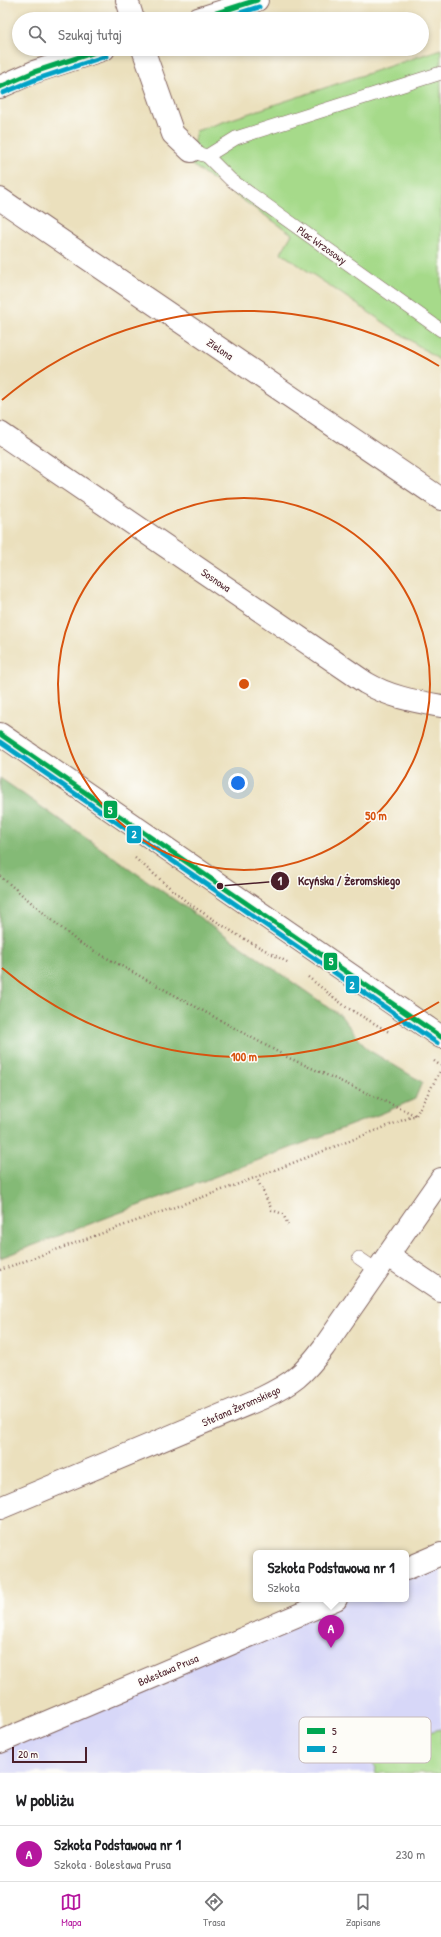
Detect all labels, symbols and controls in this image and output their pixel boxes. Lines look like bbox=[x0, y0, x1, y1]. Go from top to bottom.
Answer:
search box bbox=[12, 12, 429, 56]
icon: search bbox=[26, 23, 48, 45]
text: Szukaj tutaj bbox=[58, 24, 122, 45]
street label: Plac Wrzosowy bbox=[294, 223, 350, 268]
street label: Zielona bbox=[204, 335, 237, 363]
street label: Sosnowa bbox=[199, 565, 234, 595]
centre of rings bbox=[237, 677, 251, 691]
your location bbox=[228, 773, 248, 793]
line badge: 5 bbox=[103, 800, 118, 819]
text: 5 bbox=[108, 803, 113, 817]
text: 50 m bbox=[365, 807, 387, 824]
line badge: 2 bbox=[126, 825, 142, 844]
text: 2 bbox=[131, 827, 137, 841]
callout: Kcyńska / Żeromskiego bbox=[270, 869, 408, 893]
text: 1 bbox=[278, 872, 283, 889]
text: Kcyńska / Żeromskiego bbox=[298, 872, 400, 890]
line badge: 5 bbox=[323, 952, 338, 971]
text: 5 bbox=[329, 954, 334, 968]
line badge: 2 bbox=[345, 975, 360, 994]
text: 2 bbox=[349, 978, 355, 992]
text: 100 m bbox=[231, 1048, 257, 1065]
street label: Stefana Żeromskiego bbox=[200, 1382, 283, 1430]
popup bbox=[253, 1550, 409, 1602]
text: Szkoła Podstawowa nr 1 bbox=[267, 1557, 395, 1578]
text: Szkoła bbox=[267, 1578, 300, 1596]
pin: A bbox=[318, 1615, 344, 1648]
street label: Bolesława Prusa bbox=[136, 1651, 201, 1689]
legend bbox=[299, 1717, 431, 1763]
text: 5 bbox=[332, 1724, 337, 1738]
text: 2 bbox=[332, 1742, 337, 1756]
scale bar bbox=[12, 1745, 87, 1764]
text: 20 m bbox=[18, 1747, 38, 1761]
text: W pobliżu bbox=[16, 1788, 74, 1811]
text: Szkoła Podstawowa nr 1 bbox=[54, 1834, 181, 1855]
text: A bbox=[26, 1845, 32, 1863]
text: 230 m bbox=[395, 1845, 425, 1863]
text: Szkoła · Bolesława Prusa bbox=[54, 1855, 171, 1873]
tab: Mapa bbox=[60, 1891, 82, 1929]
tab: Trasa bbox=[203, 1891, 225, 1929]
tab: Zapisane bbox=[346, 1891, 381, 1929]

